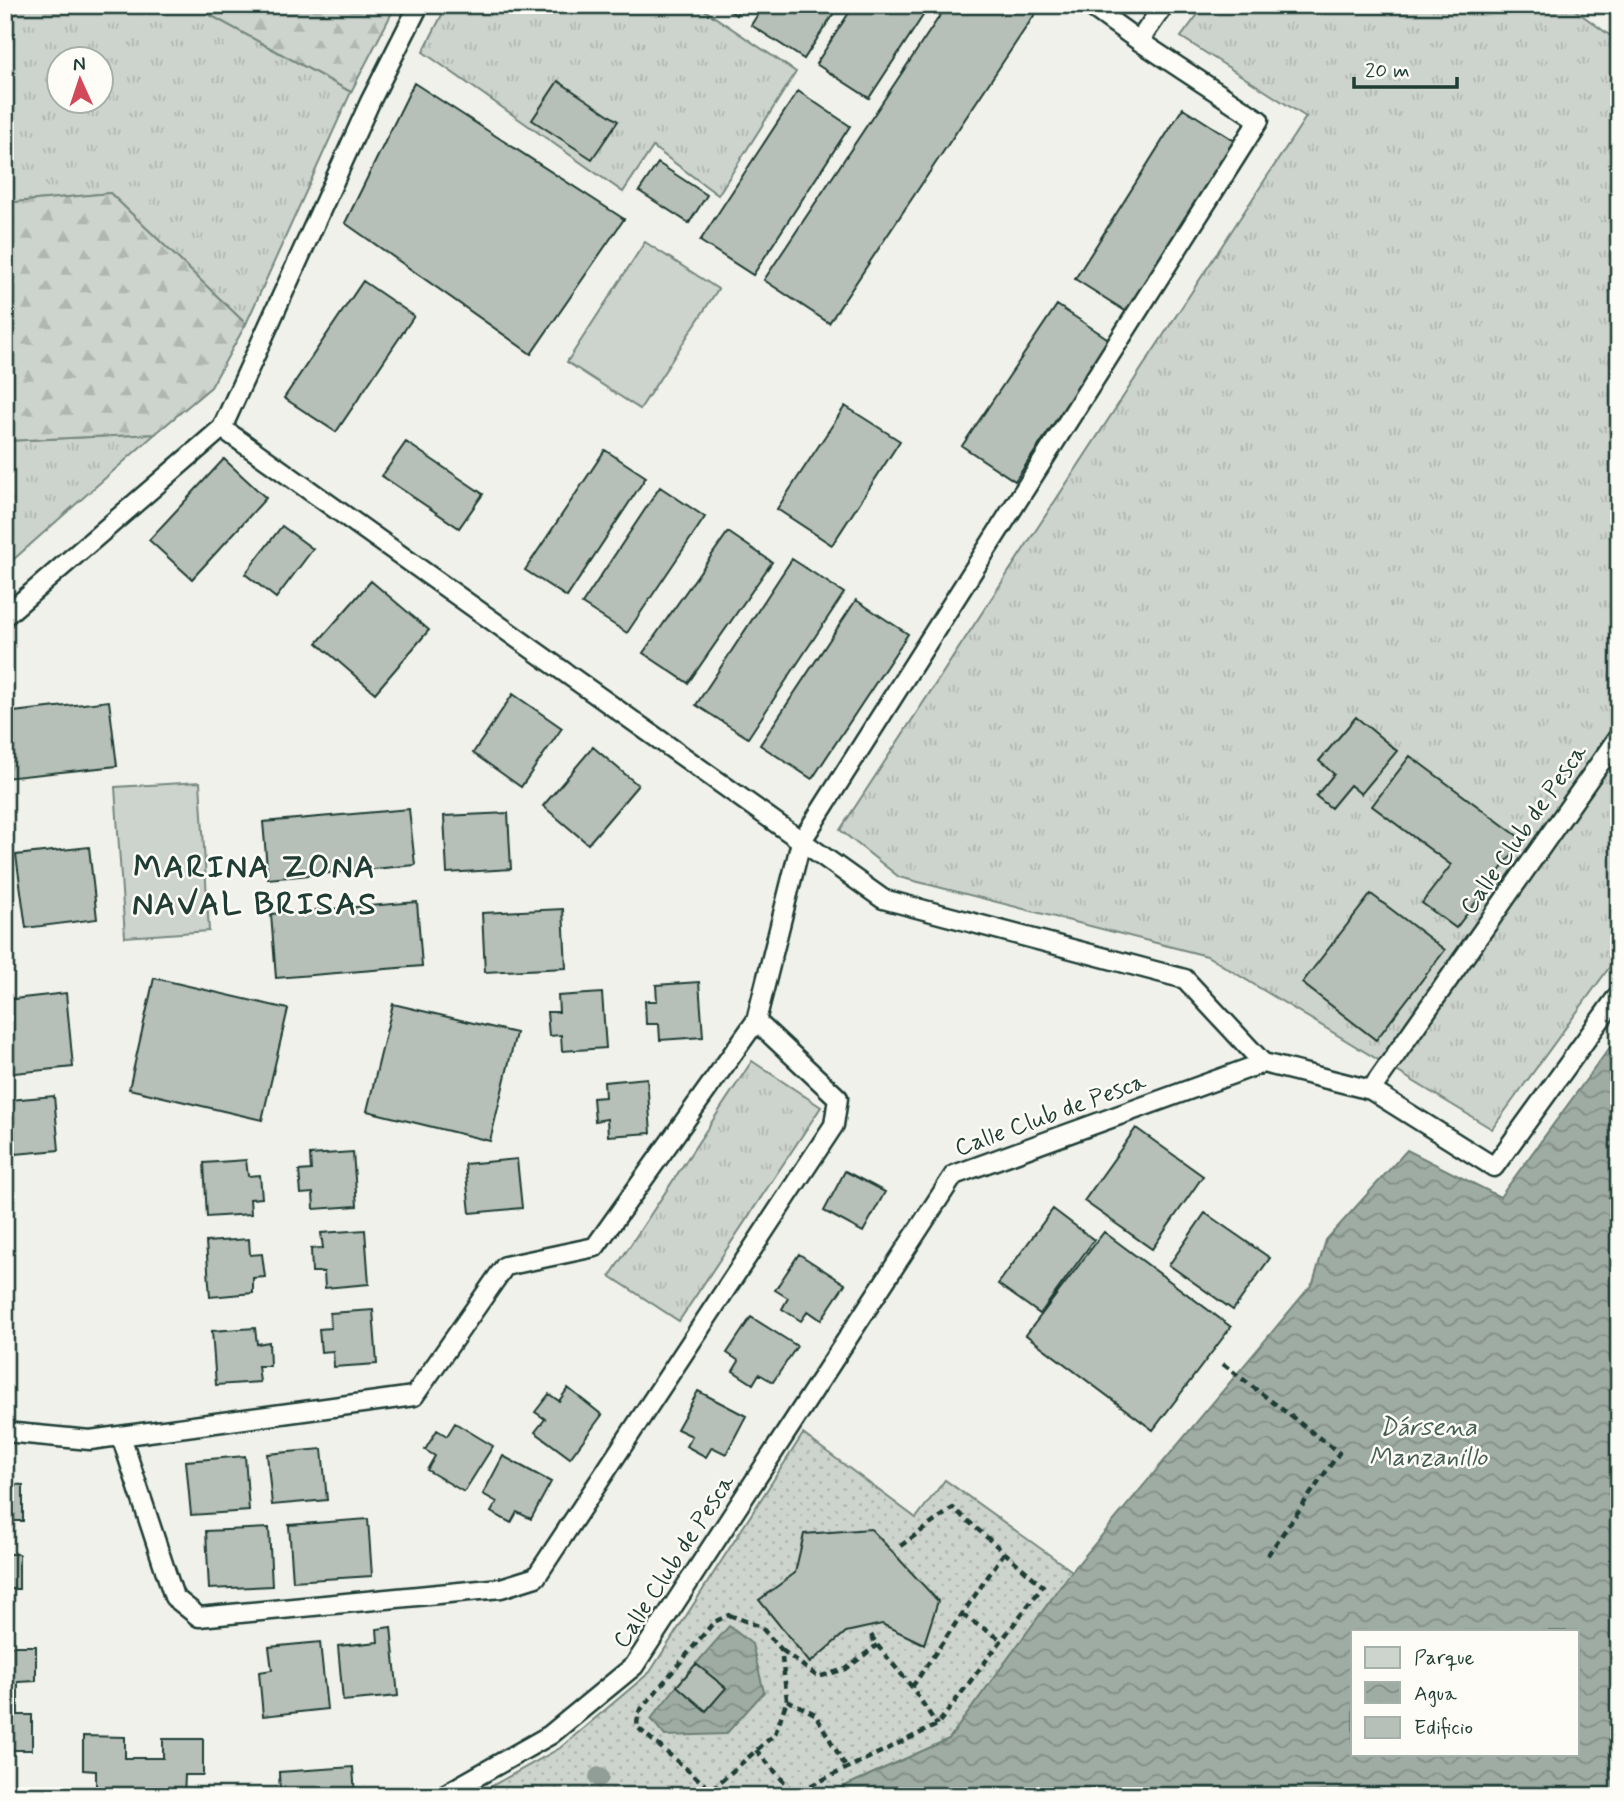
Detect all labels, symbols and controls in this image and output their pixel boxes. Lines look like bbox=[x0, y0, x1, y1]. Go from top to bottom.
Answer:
north arrow bbox=[46, 46, 116, 116]
scale bar bbox=[1354, 46, 1458, 90]
text: N bbox=[72, 52, 86, 77]
text: 20 m bbox=[1365, 57, 1410, 85]
street label: Calle Club de Pesca bbox=[1454, 738, 1595, 921]
district label: MARINA ZONA NAVAL BRISAS bbox=[132, 847, 378, 926]
street label: Calle Club de Pesca bbox=[951, 1066, 1151, 1164]
water label: Dársena Manzanillo bbox=[1369, 1411, 1488, 1475]
street label: Calle Club de Pesca bbox=[606, 1468, 742, 1655]
legend bbox=[1351, 1630, 1578, 1756]
text: Parque bbox=[1414, 1644, 1475, 1672]
text: Agua bbox=[1414, 1680, 1457, 1708]
text: Edificio bbox=[1414, 1714, 1473, 1742]

